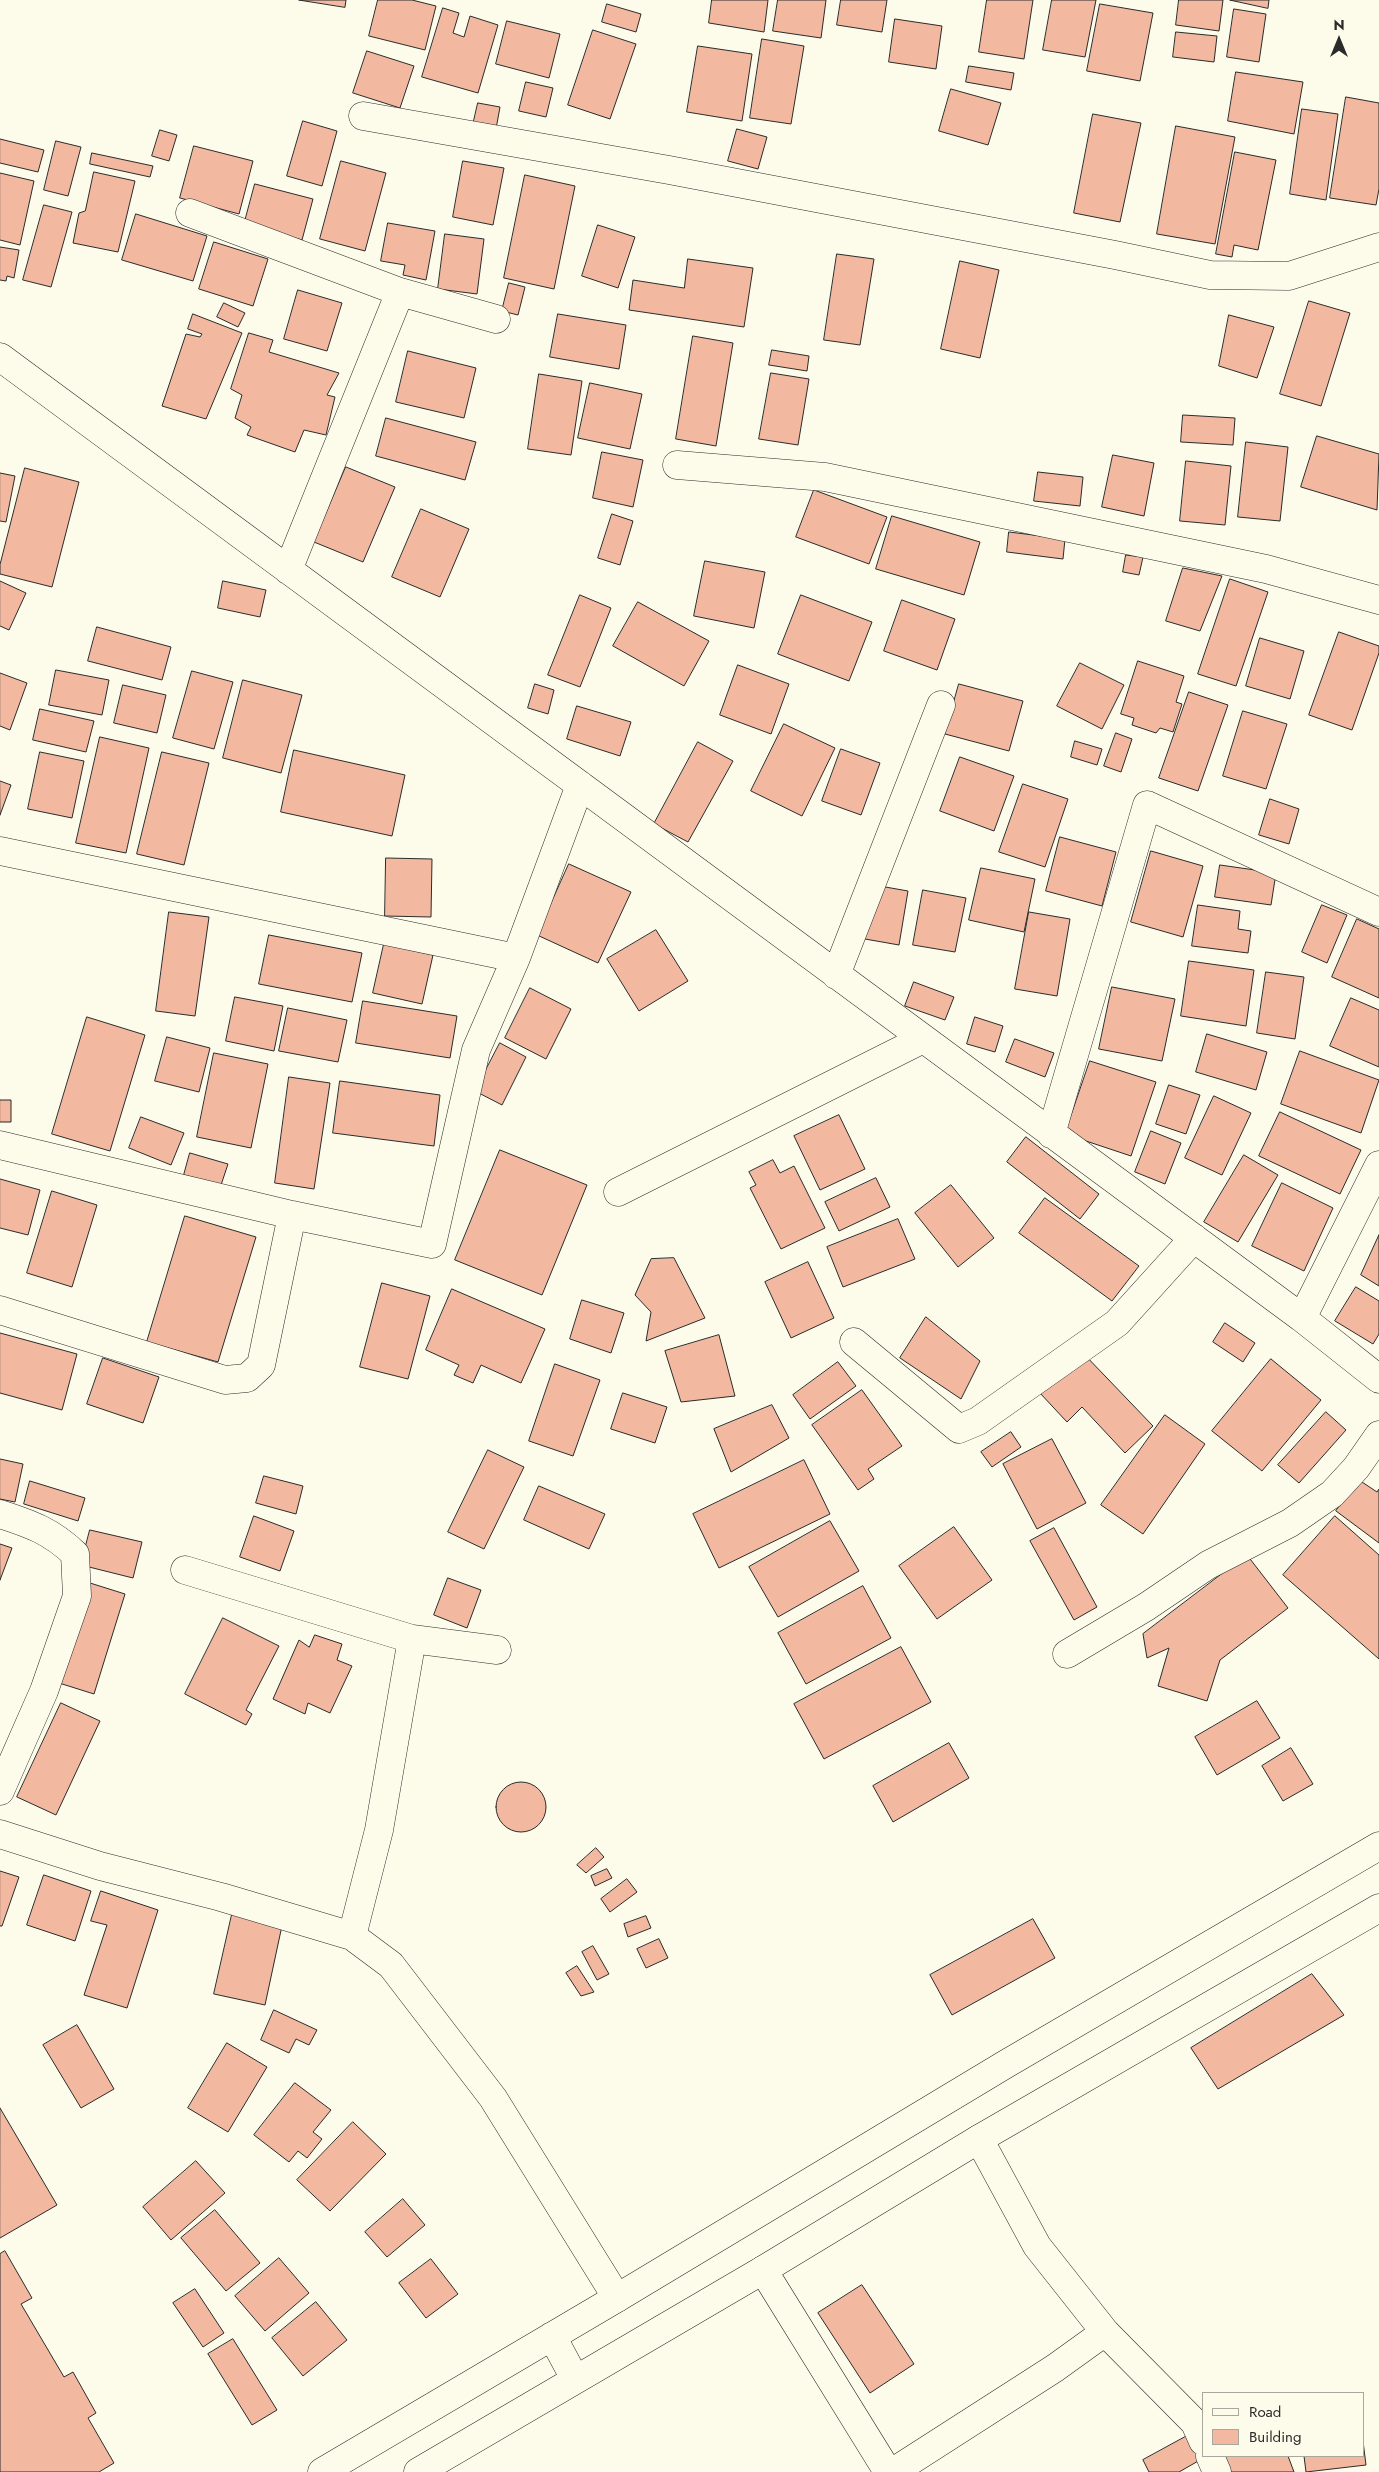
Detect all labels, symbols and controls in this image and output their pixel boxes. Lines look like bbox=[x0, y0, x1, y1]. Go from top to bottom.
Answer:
north arrow bbox=[1314, 15, 1364, 65]
text: N bbox=[1333, 15, 1345, 35]
legend bbox=[1202, 2392, 1364, 2457]
text: Road bbox=[1249, 2401, 1281, 2423]
text: Building bbox=[1249, 2426, 1301, 2448]

